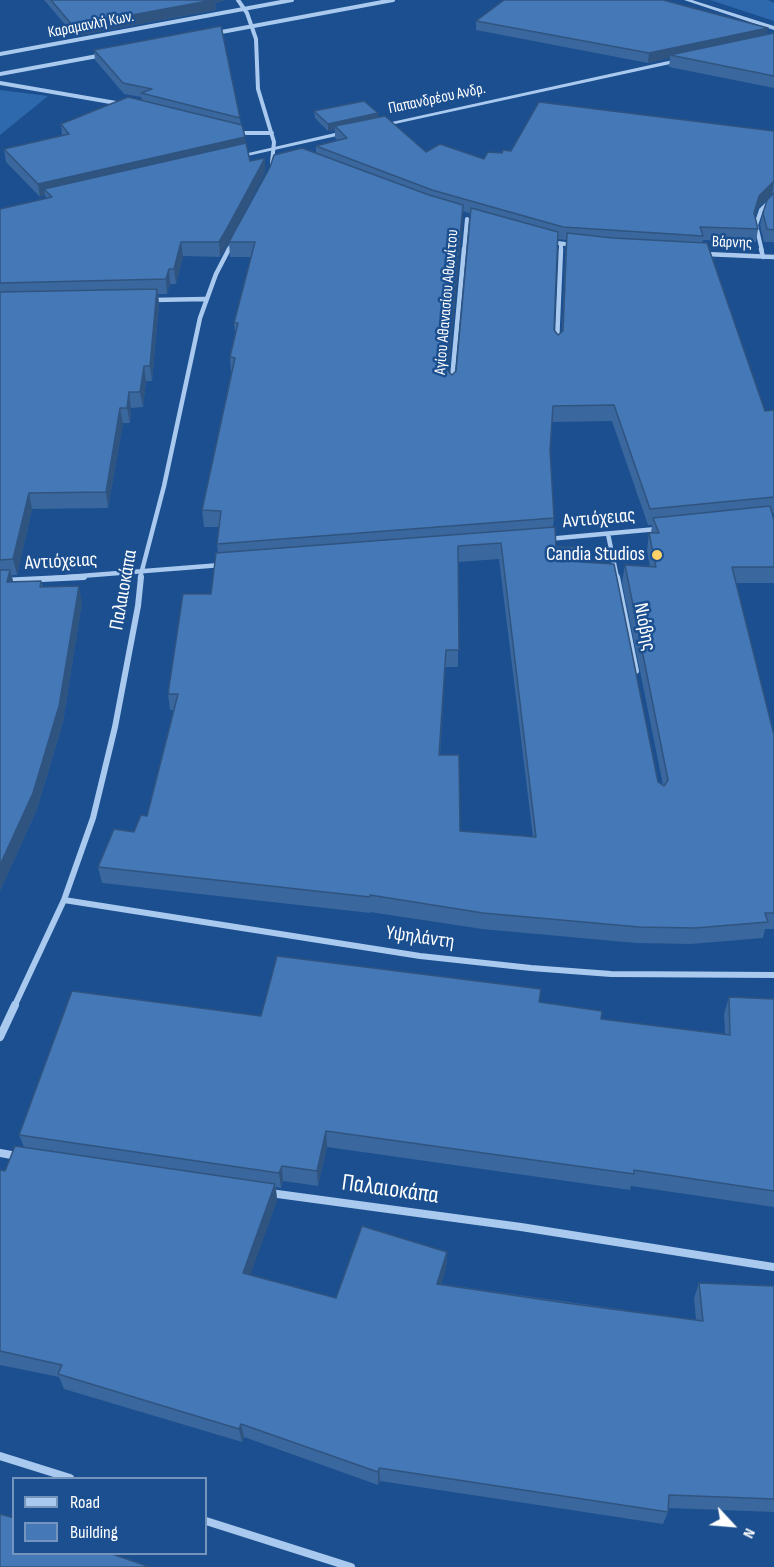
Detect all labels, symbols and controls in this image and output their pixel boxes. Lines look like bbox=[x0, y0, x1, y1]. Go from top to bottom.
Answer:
street label: Καραμανλή Κων. bbox=[46, 7, 136, 43]
street label: Παπανδρέου Ανδρ. bbox=[387, 79, 487, 119]
street label: Αγίου Αθανασίου Αθωνίτου bbox=[431, 229, 463, 375]
street label: Βάρνης bbox=[712, 233, 752, 253]
street label: Αντιόχειας bbox=[562, 504, 636, 534]
place label: Candia Studios bbox=[546, 543, 645, 567]
street label: Αντιόχειας bbox=[24, 548, 98, 576]
street label: Παλαιοκάπα bbox=[105, 548, 143, 632]
marker: Candia Studios bbox=[650, 548, 664, 562]
street label: Νιόβης bbox=[628, 601, 660, 653]
street label: Υψηλάντη bbox=[384, 921, 456, 955]
street label: Παλαιοκάπα bbox=[340, 1169, 440, 1211]
legend bbox=[12, 1477, 207, 1555]
text: Road bbox=[70, 1492, 100, 1513]
north arrow bbox=[702, 1495, 762, 1555]
text: Building bbox=[70, 1522, 118, 1543]
text: N bbox=[738, 1525, 759, 1541]

